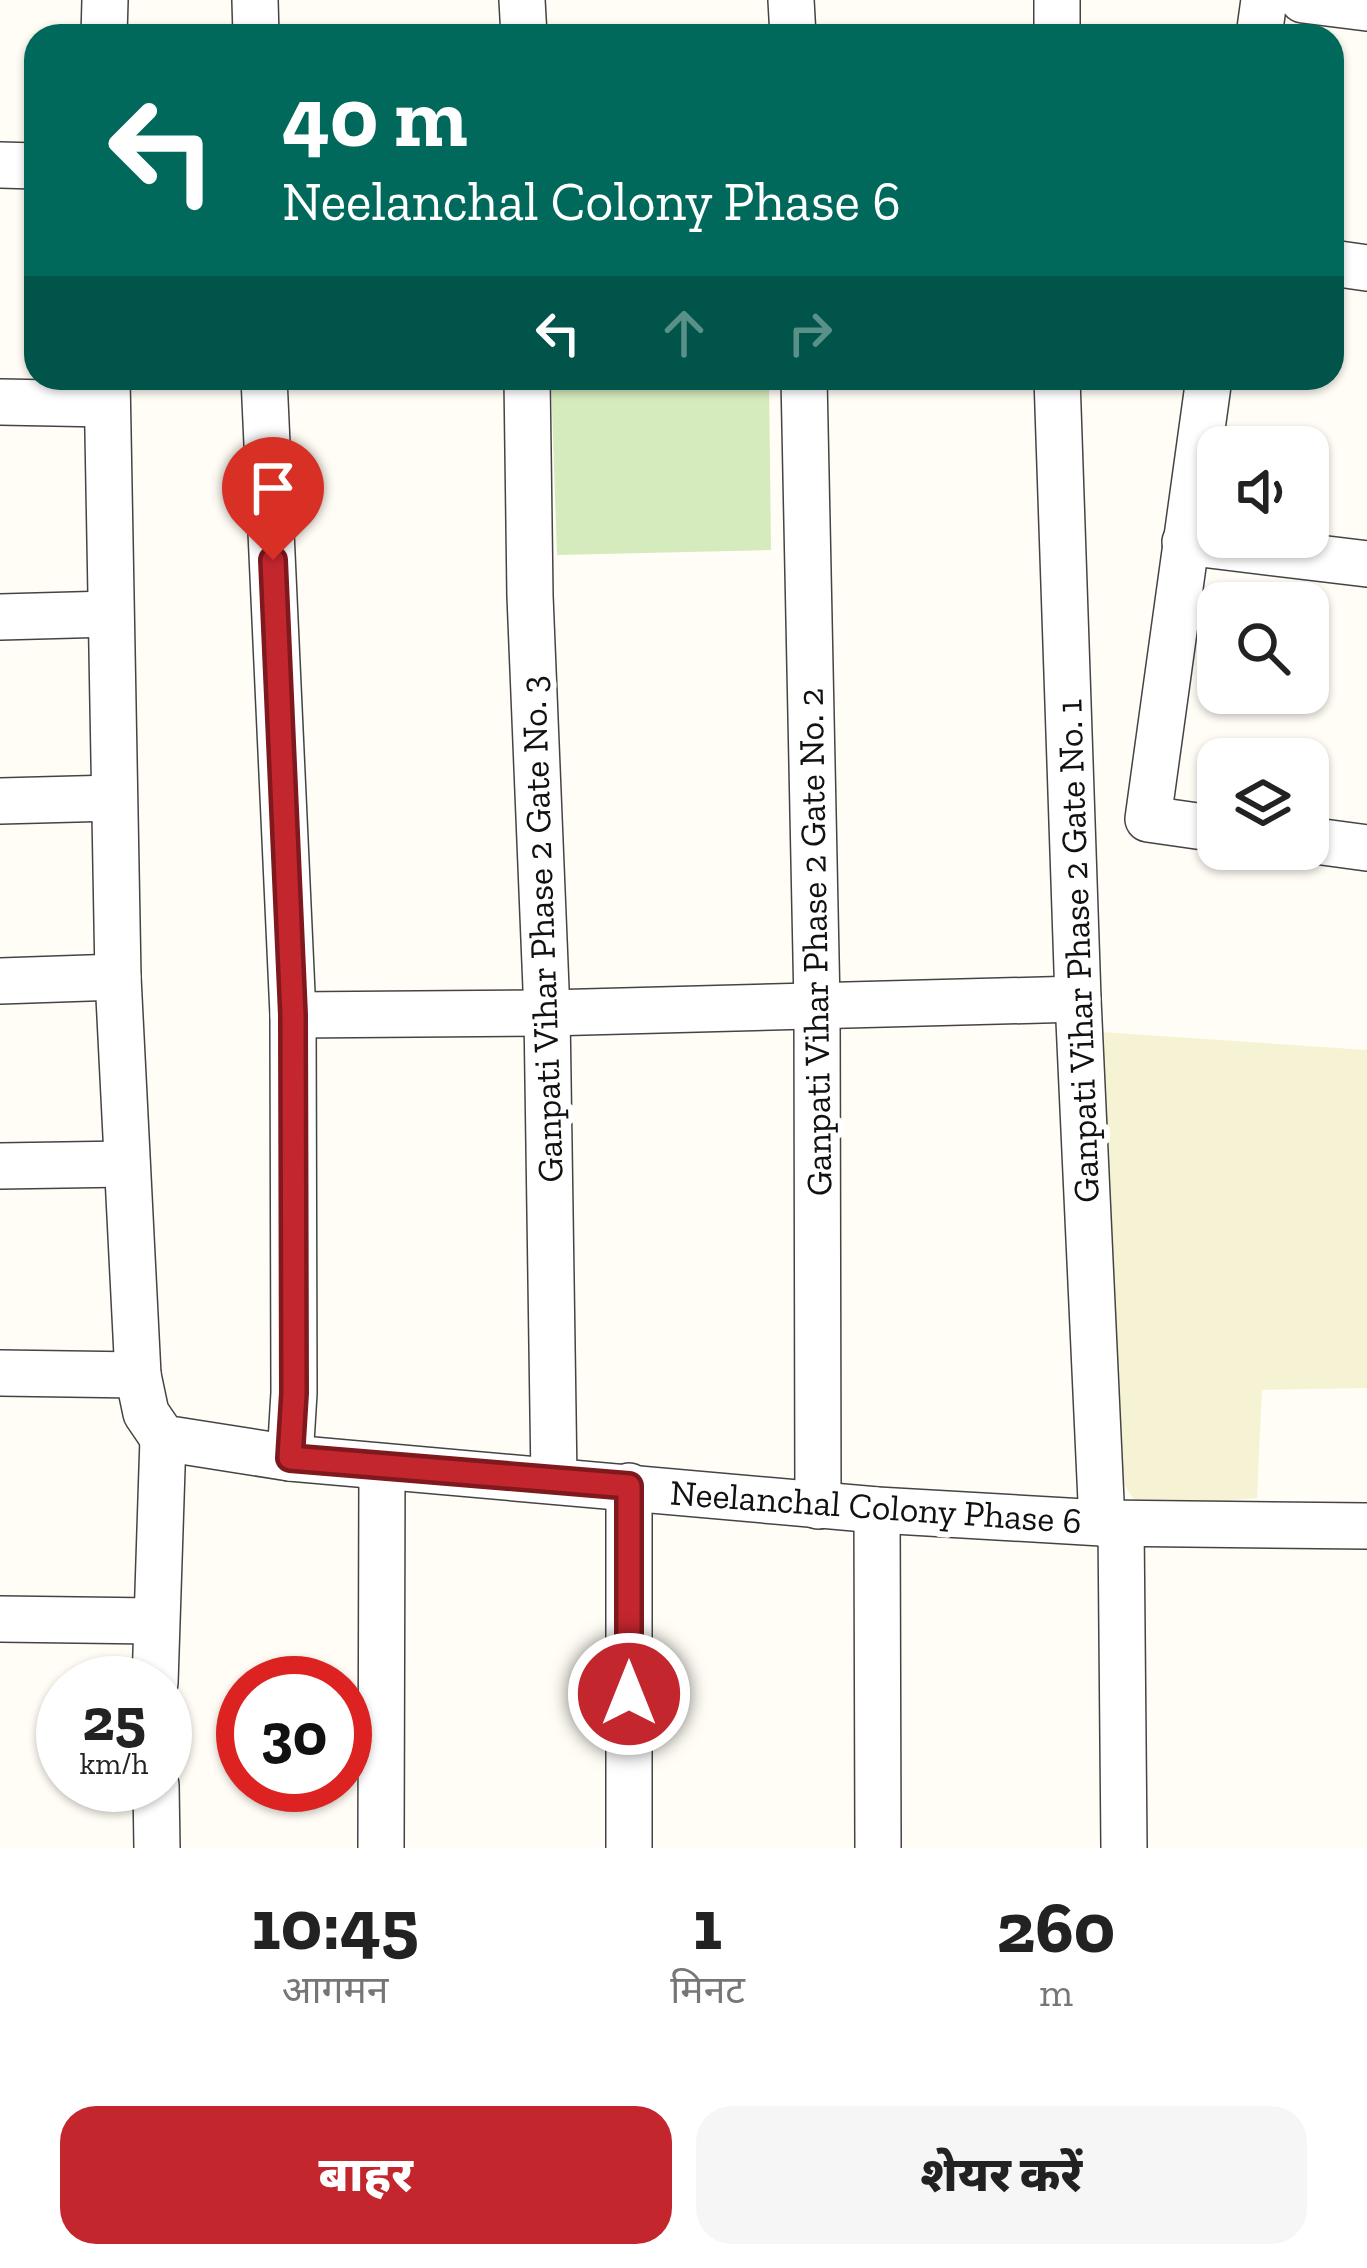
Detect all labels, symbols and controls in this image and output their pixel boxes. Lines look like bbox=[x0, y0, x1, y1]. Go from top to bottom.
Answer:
text: 40 m bbox=[282, 67, 468, 168]
icon: left bbox=[84, 72, 240, 228]
text: Neelanchal Colony Phase 6 bbox=[282, 169, 901, 234]
icon: left bbox=[525, 300, 591, 366]
icon: ahead bbox=[651, 300, 717, 366]
icon: right bbox=[777, 300, 843, 366]
map controls bbox=[1197, 426, 1329, 870]
button: sound bbox=[1197, 426, 1329, 558]
pin bbox=[222, 437, 324, 560]
icon: arrive bbox=[240, 455, 306, 521]
button: search bbox=[1197, 582, 1329, 714]
street label: Ganpati Vihar Phase 2 Gate No. 3 bbox=[511, 675, 572, 1183]
street label: Ganpati Vihar Phase 2 Gate No. 2 bbox=[789, 688, 840, 1196]
street label: Ganpati Vihar Phase 2 Gate No. 1 bbox=[1047, 699, 1108, 1203]
button: layers bbox=[1197, 738, 1329, 870]
street label: Neelanchal Colony Phase 6 bbox=[669, 1471, 1083, 1542]
position arrow bbox=[566, 1631, 692, 1757]
speed limit sign: 30 bbox=[216, 1656, 372, 1812]
text: 25 bbox=[82, 1683, 146, 1755]
text: km/h bbox=[80, 1746, 148, 1782]
text: 10:45 bbox=[252, 1881, 419, 1967]
text: 1 bbox=[693, 1881, 722, 1967]
text: 260 bbox=[997, 1884, 1115, 1970]
text: आगमन bbox=[282, 1966, 389, 2013]
text: मिनट bbox=[670, 1966, 745, 2013]
text: m bbox=[1039, 1969, 1073, 2016]
button: बाहर bbox=[60, 2106, 672, 2244]
button: शेयर करें bbox=[696, 2106, 1307, 2244]

